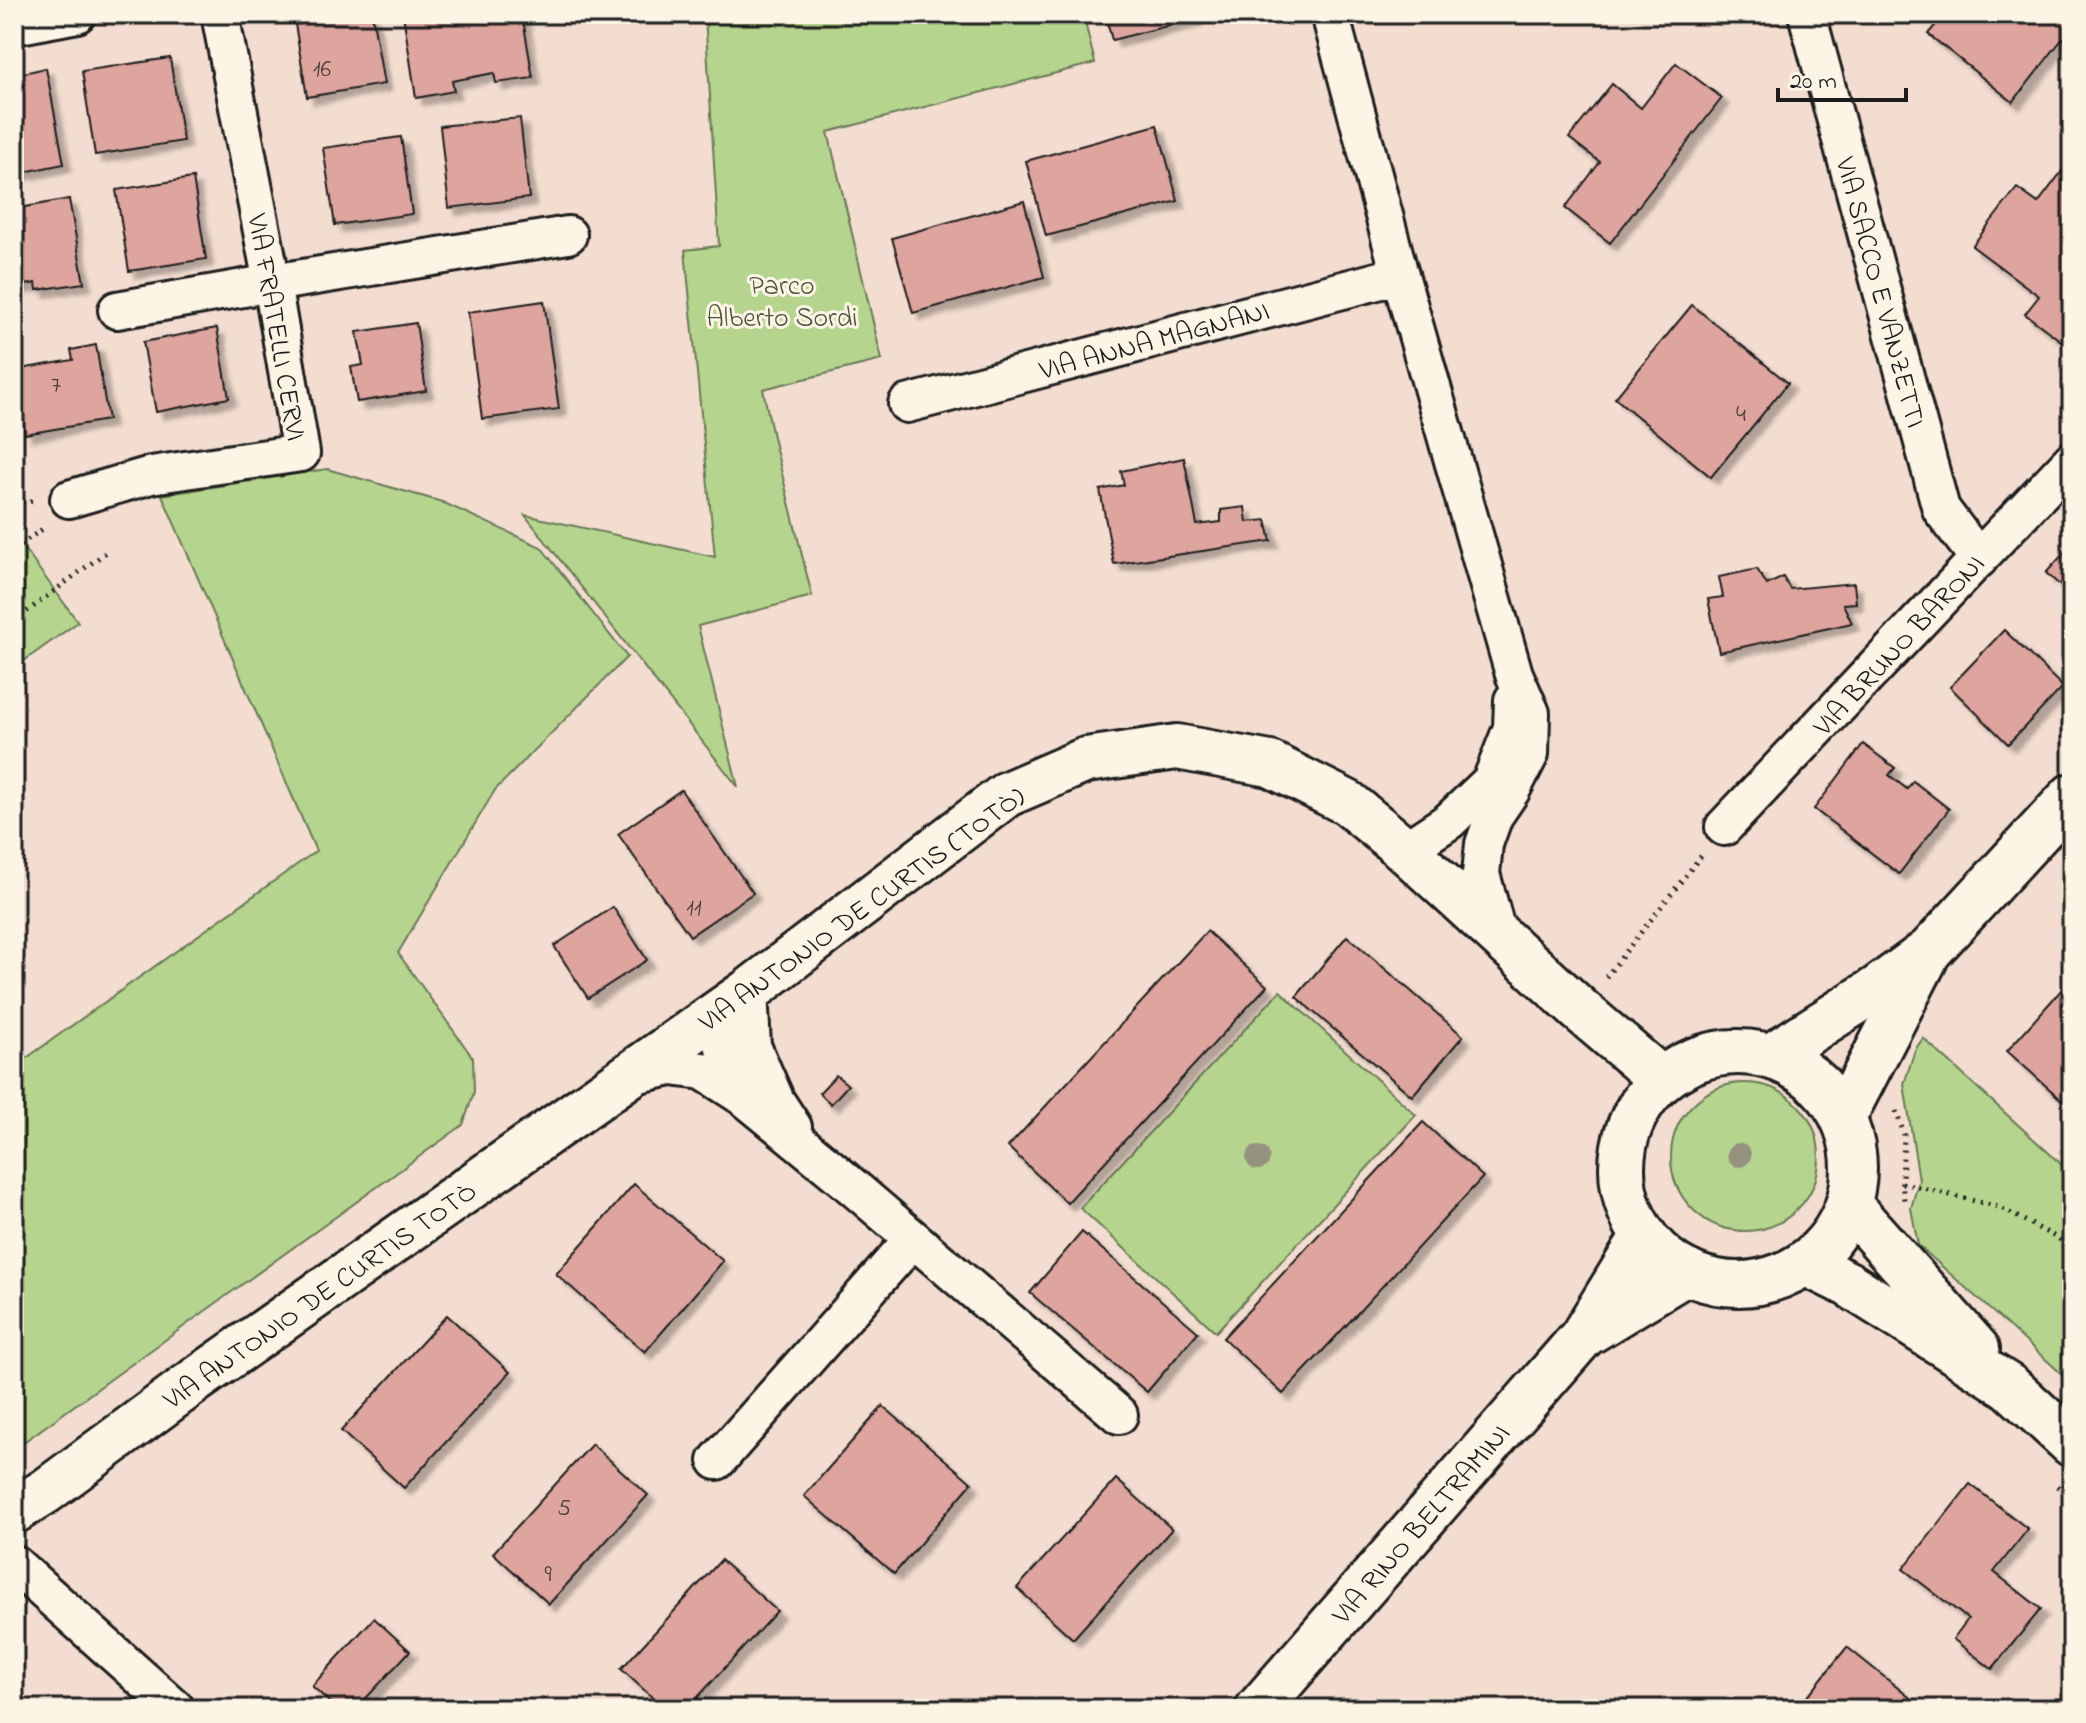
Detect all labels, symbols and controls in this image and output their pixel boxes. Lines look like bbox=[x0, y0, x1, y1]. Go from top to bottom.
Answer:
scale bar bbox=[1778, 52, 1906, 102]
house number: 16 bbox=[313, 53, 332, 88]
text: 20 m bbox=[1790, 65, 1837, 100]
street label: VIA SACCO E VANZETTI bbox=[1823, 152, 1934, 433]
street label: VIA FRATELLI CERVI bbox=[234, 210, 315, 444]
park label: Parco Alberto Sordi bbox=[707, 267, 857, 340]
street label: VIA ANNA MAGNANI bbox=[1034, 292, 1275, 393]
house number: 7 bbox=[51, 369, 61, 404]
house number: 4 bbox=[1736, 398, 1746, 433]
street label: VIA BRUNO BARONI bbox=[1804, 546, 1996, 747]
street label: VIA ANTONIO DE CURTIS (TOTÒ) bbox=[690, 778, 1035, 1044]
house number: 11 bbox=[686, 892, 702, 927]
street label: VIA ANTONIO DE CURTIS TOTÒ bbox=[155, 1173, 486, 1422]
street label: VIA RINO BELTRAMINI bbox=[1323, 1416, 1522, 1635]
house number: 5 bbox=[557, 1492, 571, 1527]
house number: 9 bbox=[544, 1558, 552, 1593]

